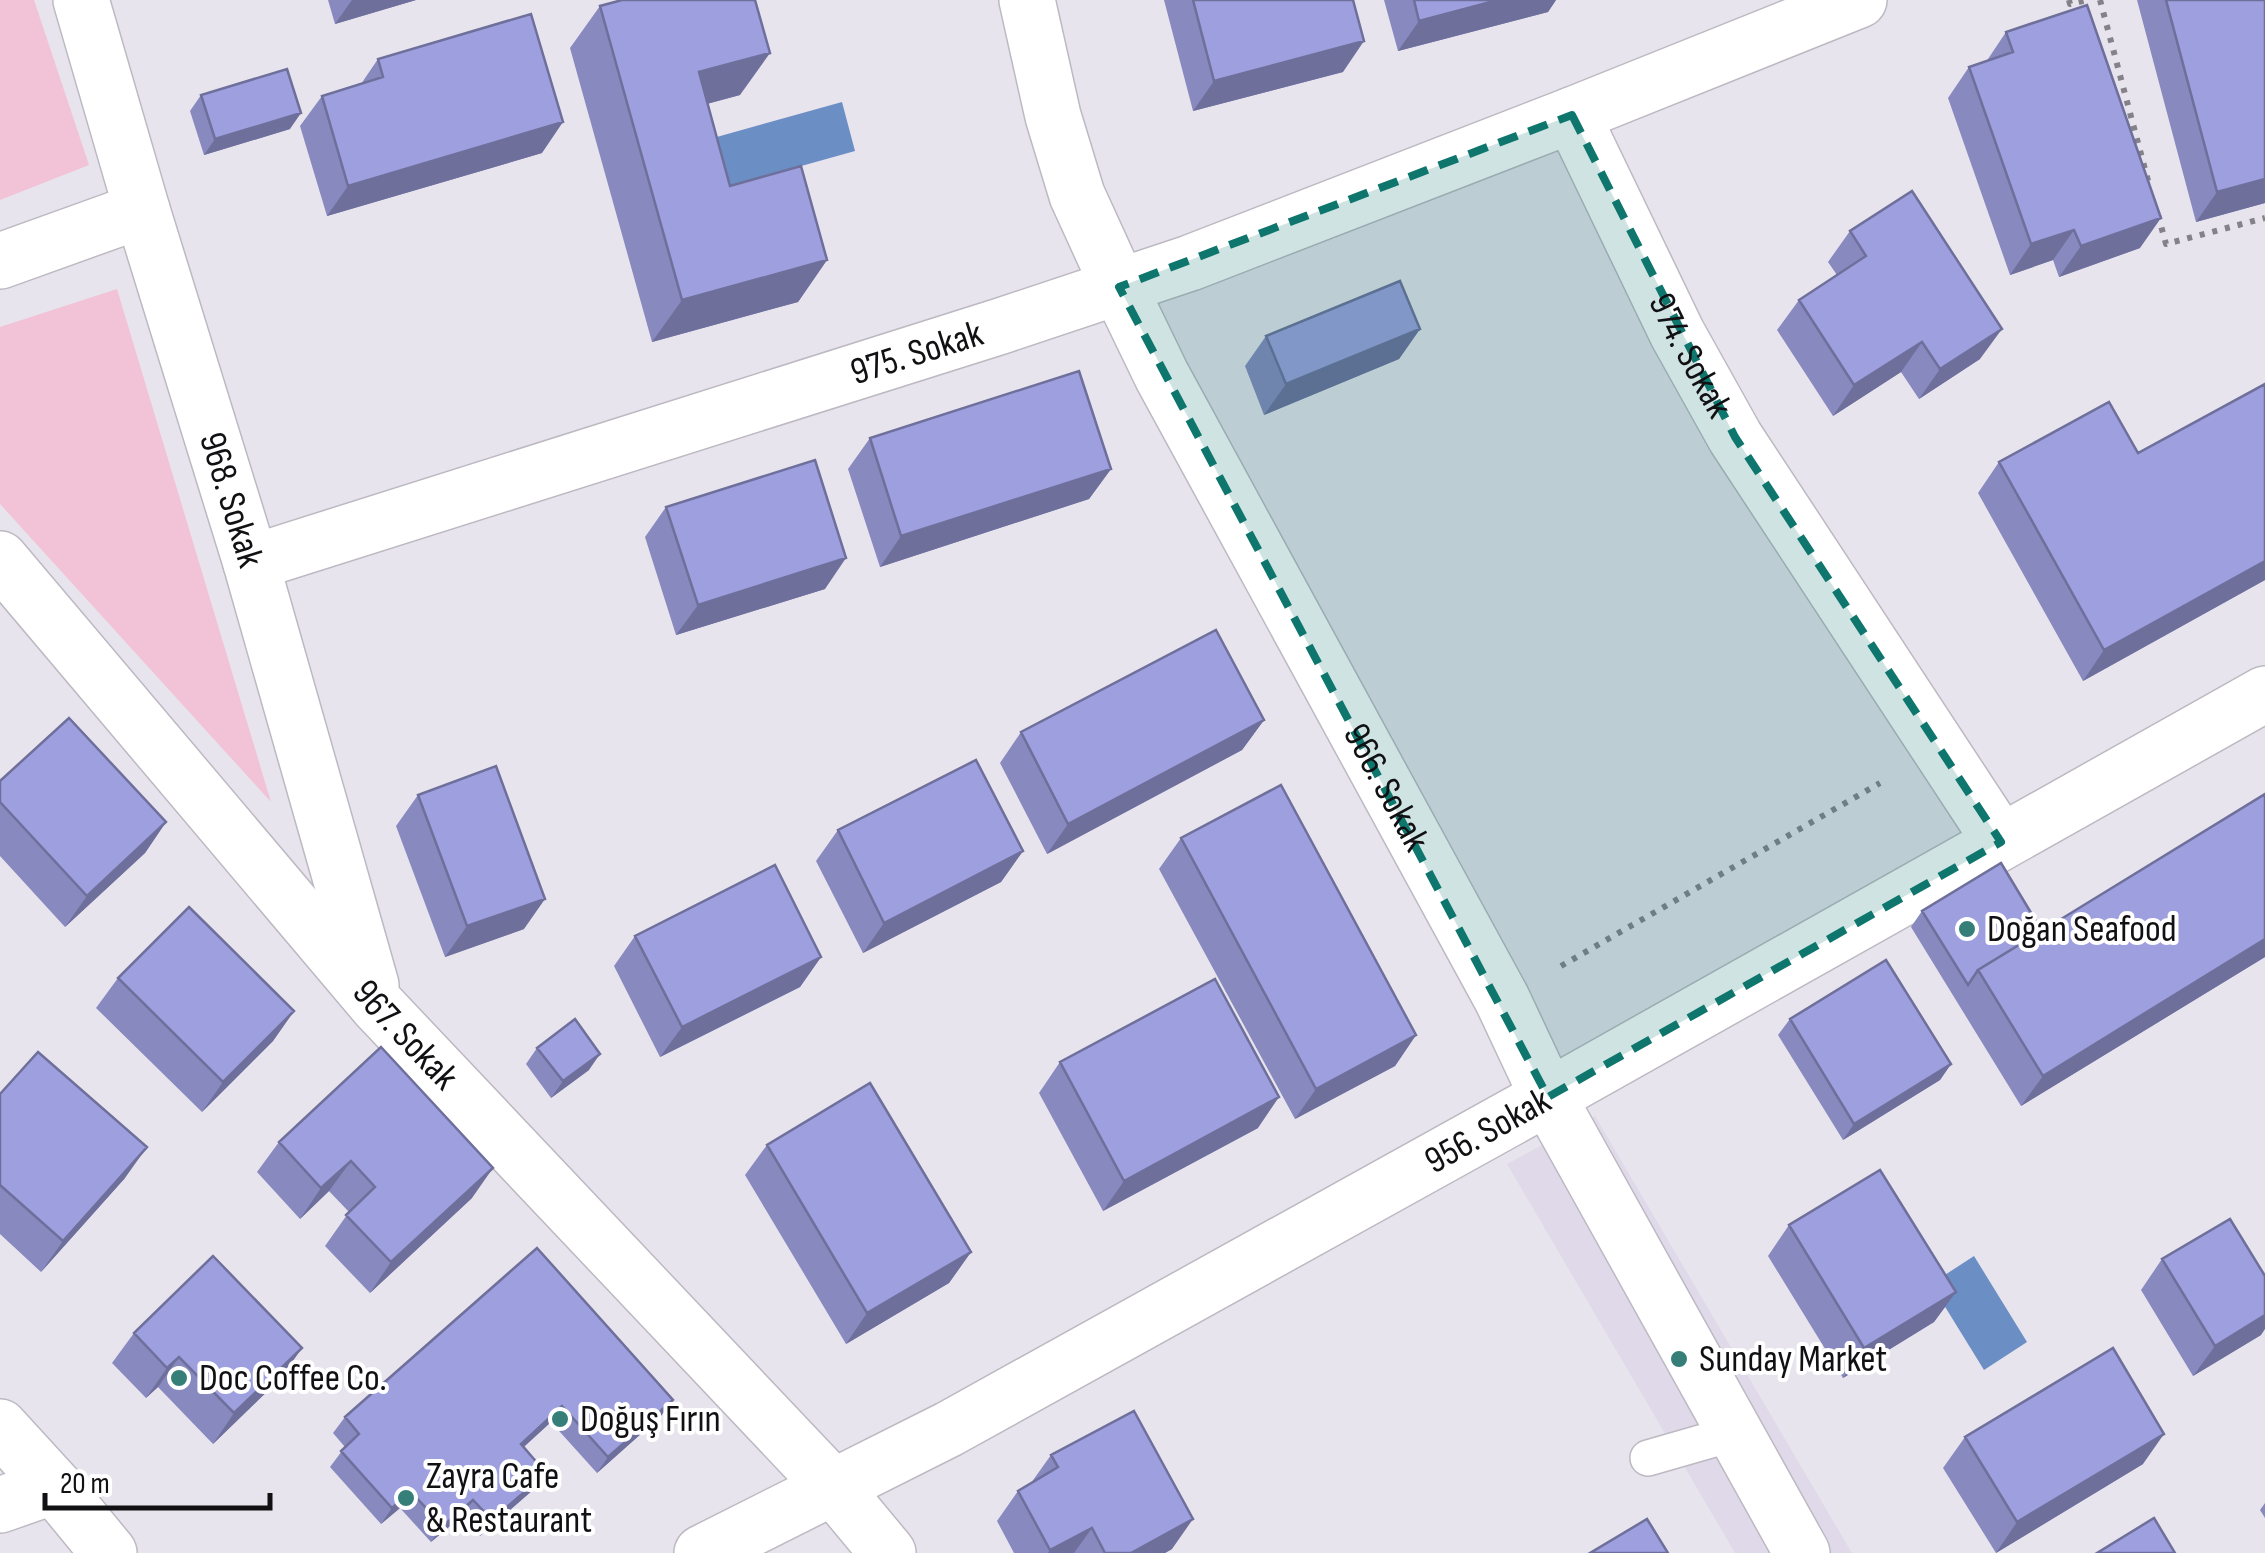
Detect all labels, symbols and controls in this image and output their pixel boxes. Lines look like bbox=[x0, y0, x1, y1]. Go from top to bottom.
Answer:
street label: 974. Sokak bbox=[1639, 286, 1742, 426]
street label: 975. Sokak bbox=[845, 311, 989, 395]
street label: 968. Sokak bbox=[189, 427, 274, 573]
street label: 966. Sokak bbox=[1334, 716, 1440, 859]
place label: Doğan Seafood bbox=[1987, 907, 2177, 952]
marker: Doğan Seafood bbox=[1956, 918, 1978, 940]
street label: 967. Sokak bbox=[343, 971, 468, 1099]
street label: 956. Sokak bbox=[1417, 1077, 1559, 1183]
place label: Sunday Market bbox=[1699, 1337, 1887, 1382]
marker: Sunday Market bbox=[1668, 1348, 1690, 1370]
place label: Doc Coffee Co. bbox=[199, 1356, 387, 1401]
marker: Doc Coffee Co. bbox=[168, 1367, 190, 1389]
place label: Doğuş Fırın bbox=[580, 1397, 721, 1442]
marker: Doğuş Fırın bbox=[549, 1408, 571, 1430]
scale bar bbox=[45, 1448, 270, 1510]
place label: Zayra Cafe & Restaurant bbox=[426, 1454, 592, 1543]
text: 20 m bbox=[60, 1466, 110, 1502]
marker: Zayra Cafe & Restaurant bbox=[395, 1487, 417, 1509]

